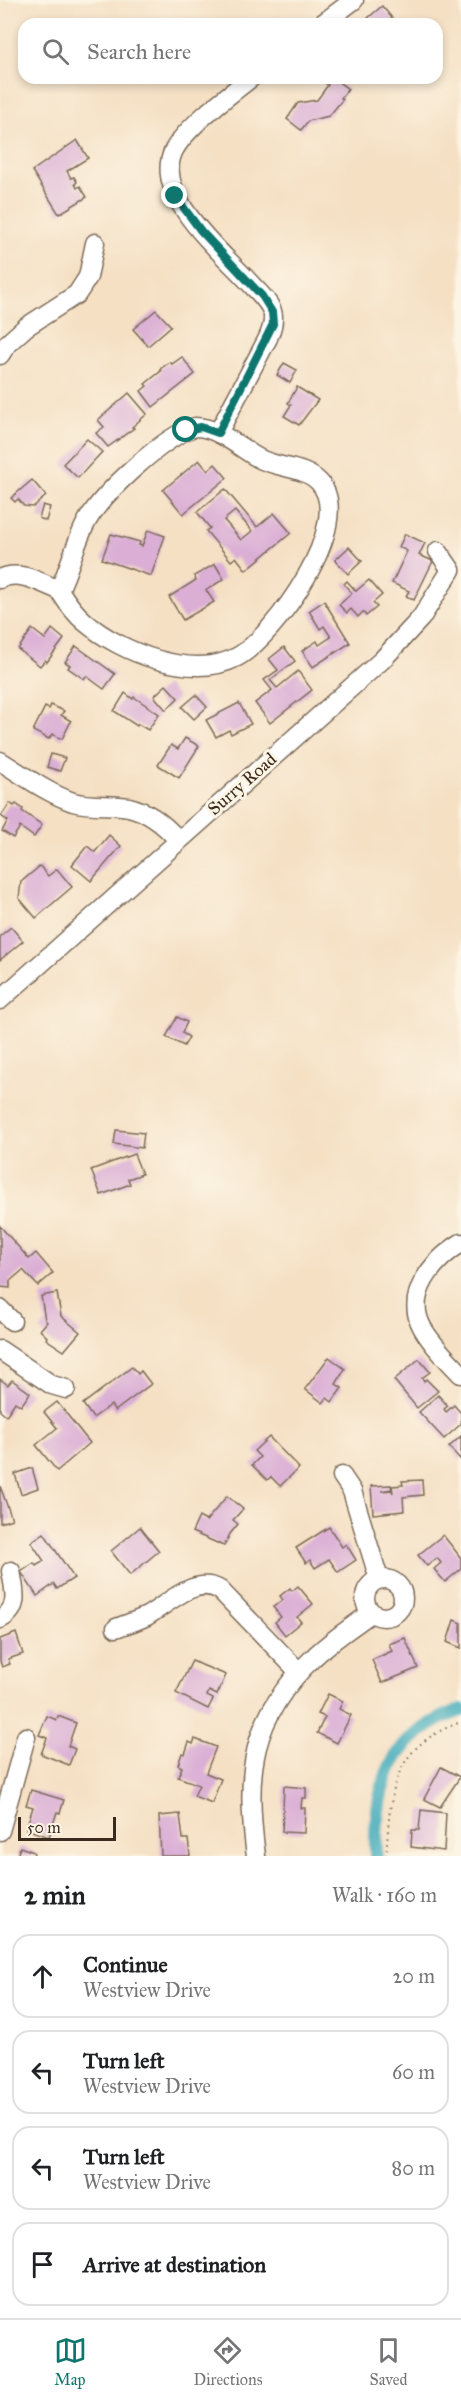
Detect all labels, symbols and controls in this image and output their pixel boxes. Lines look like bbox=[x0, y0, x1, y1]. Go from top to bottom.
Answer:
search box bbox=[18, 18, 443, 84]
icon: search bbox=[39, 35, 72, 68]
text: Search here bbox=[87, 38, 191, 65]
route end bbox=[161, 182, 187, 208]
route start bbox=[172, 416, 198, 442]
street label: Surry Road bbox=[203, 748, 281, 820]
scale bar bbox=[18, 1814, 116, 1842]
text: 50 m bbox=[27, 1818, 61, 1837]
text: 2 min bbox=[24, 1879, 85, 1911]
text: Walk · 160 m bbox=[332, 1883, 437, 1907]
text: Continue bbox=[83, 1951, 168, 1978]
icon: ahead bbox=[26, 1960, 59, 1993]
text: 20 m bbox=[392, 1964, 435, 1988]
text: Westview Drive bbox=[83, 1978, 211, 2002]
text: Turn left bbox=[83, 2047, 165, 2074]
icon: left bbox=[26, 2056, 59, 2089]
text: 60 m bbox=[392, 2060, 435, 2084]
text: Westview Drive bbox=[83, 2074, 211, 2098]
text: Turn left bbox=[83, 2143, 165, 2170]
icon: left bbox=[26, 2152, 59, 2185]
text: 80 m bbox=[392, 2156, 435, 2180]
text: Westview Drive bbox=[83, 2170, 211, 2194]
icon: arrive bbox=[26, 2248, 59, 2281]
text: Arrive at destination bbox=[83, 2251, 266, 2278]
tab: Map bbox=[54, 2334, 87, 2389]
tab: Directions bbox=[194, 2334, 262, 2389]
tab: Saved bbox=[369, 2334, 407, 2389]

